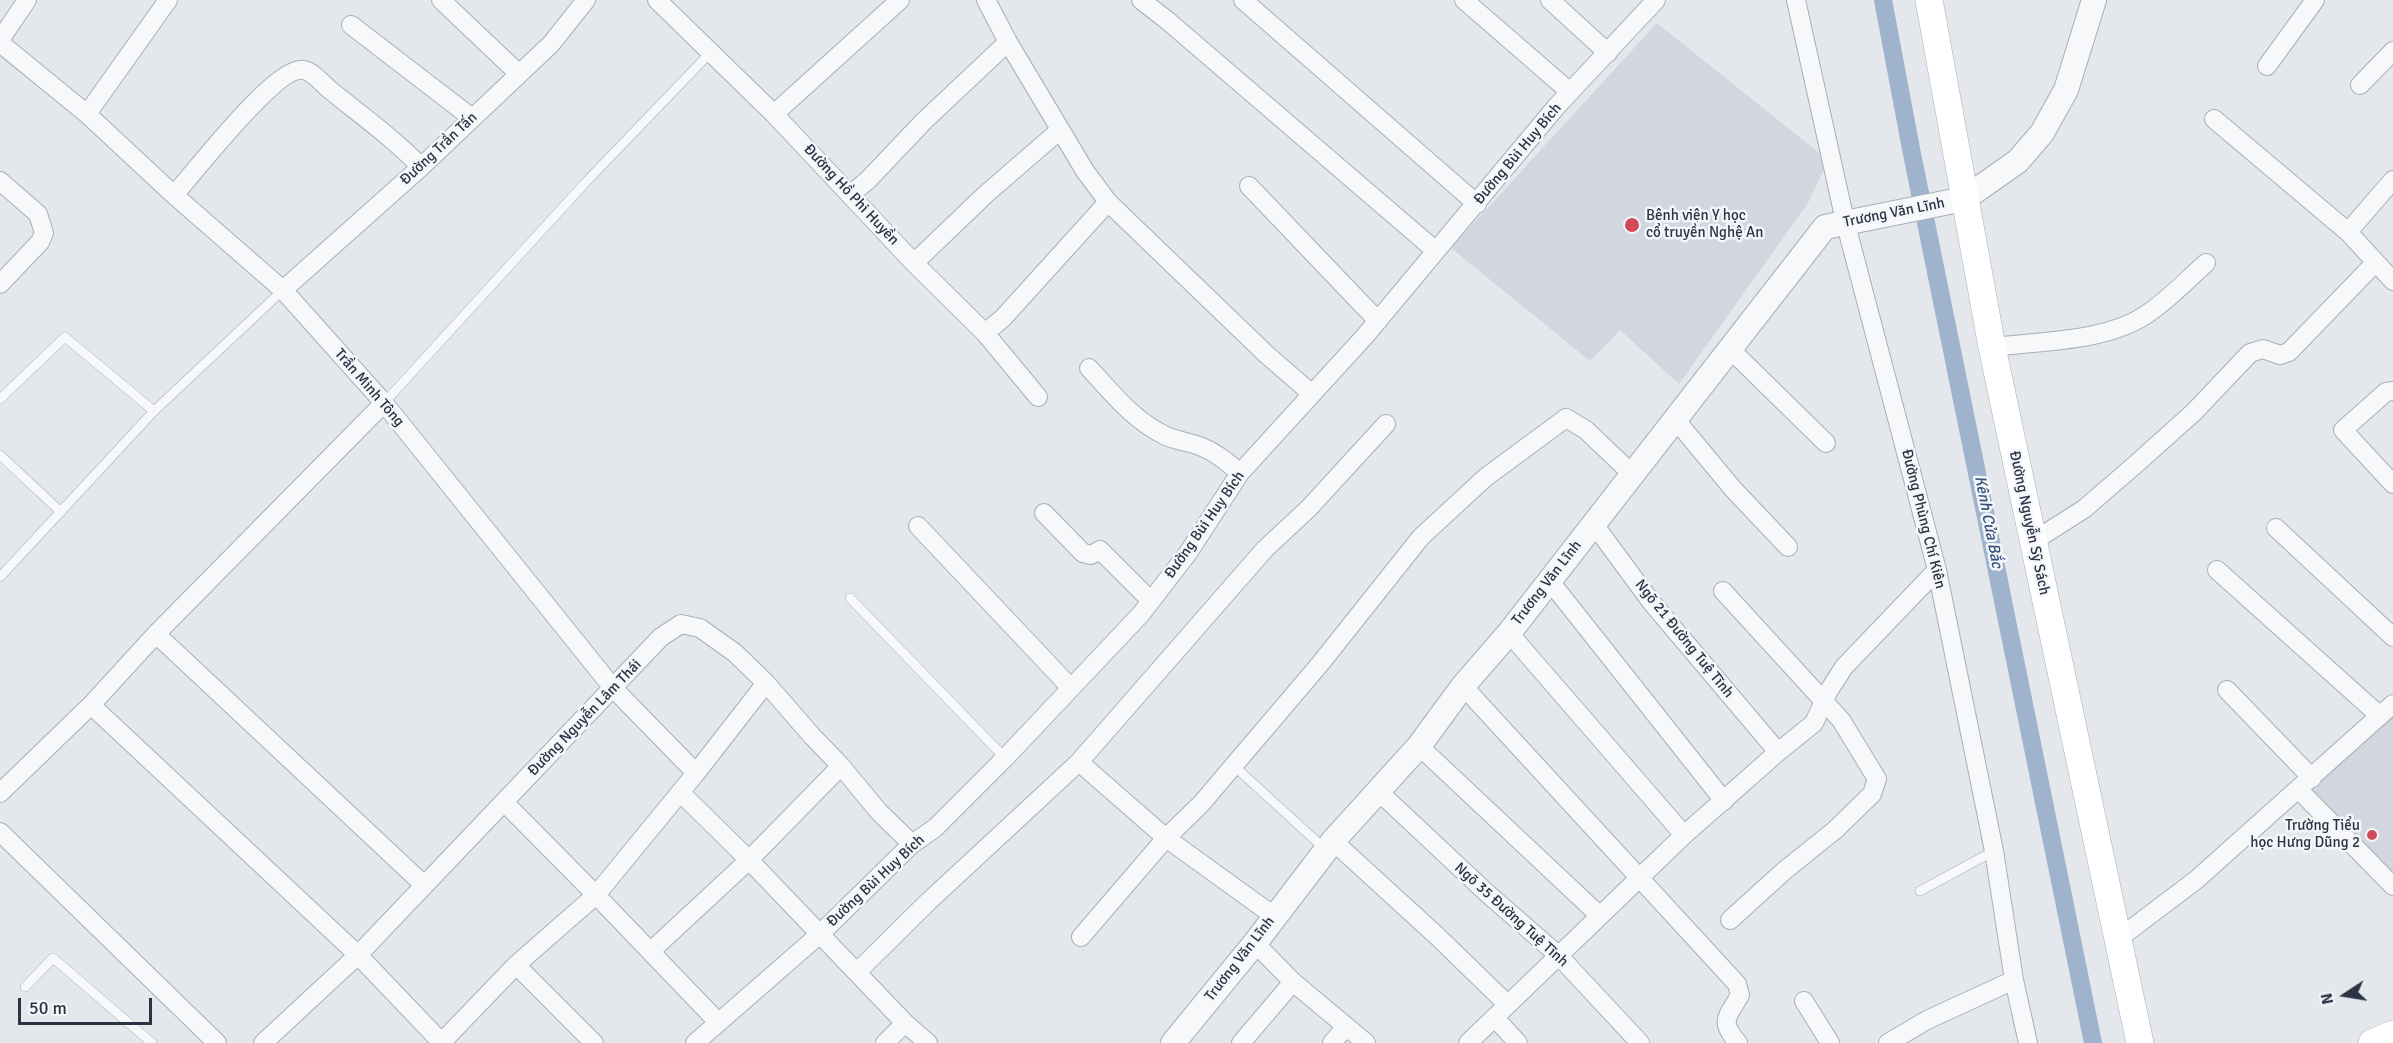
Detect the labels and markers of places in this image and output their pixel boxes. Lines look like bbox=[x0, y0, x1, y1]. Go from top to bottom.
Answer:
place label: Bệnh viện Y học cổ truyền Nghệ An bbox=[1646, 207, 1763, 242]
marker: Bệnh viện Y học cổ truyền Nghệ An bbox=[1623, 216, 1641, 234]
place label: Trường Tiểu học Hưng Dũng 2 bbox=[2250, 817, 2360, 852]
marker: Trường Tiểu học Hưng Dũng 2 bbox=[2365, 828, 2379, 842]

